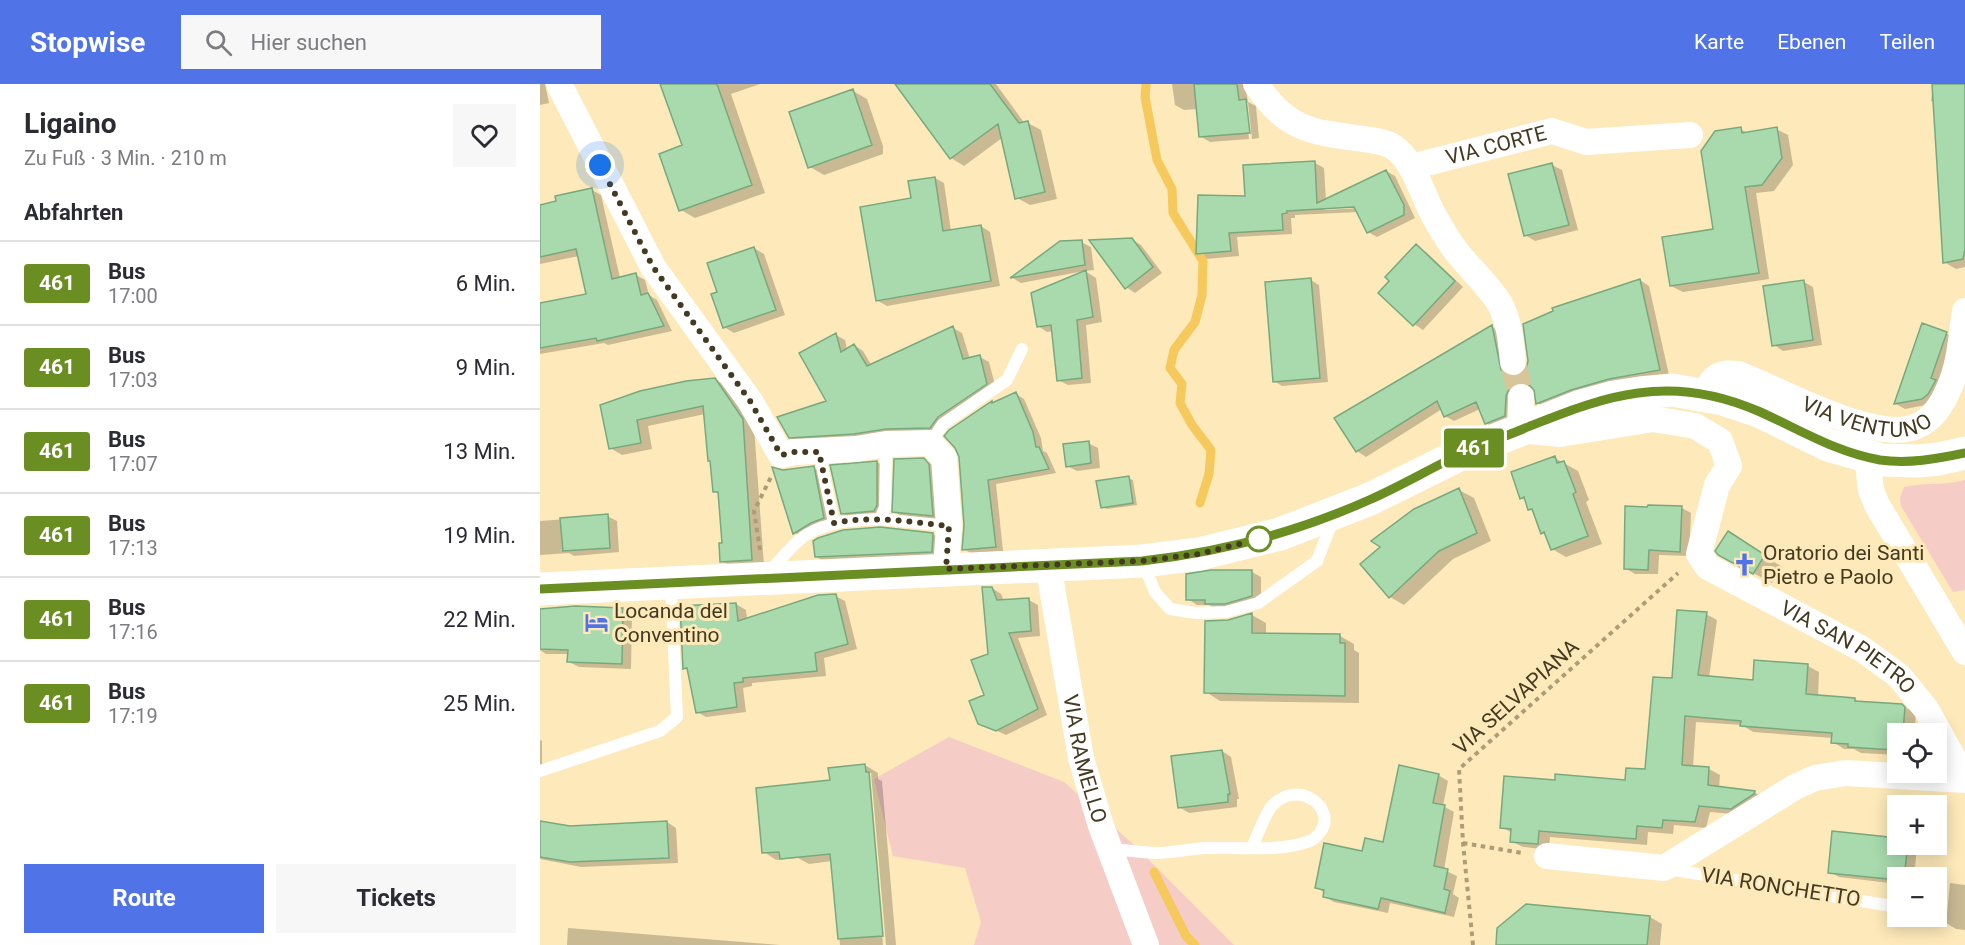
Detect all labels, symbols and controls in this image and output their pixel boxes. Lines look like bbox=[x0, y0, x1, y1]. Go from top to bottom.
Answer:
search box bbox=[181, 15, 601, 69]
text: Stopwise bbox=[30, 26, 145, 59]
icon: search bbox=[202, 26, 235, 59]
text: Hier suchen bbox=[250, 30, 367, 55]
text: Karte bbox=[1694, 30, 1744, 54]
text: Ebenen bbox=[1777, 30, 1846, 54]
text: Teilen bbox=[1879, 30, 1935, 54]
button: heart bbox=[453, 104, 516, 167]
text: Ligaino bbox=[24, 107, 116, 140]
street label: VIA CORTE bbox=[1443, 121, 1549, 170]
text: Zu Fuß · 3 Min. · 210 m bbox=[24, 146, 227, 170]
your location bbox=[585, 150, 615, 180]
text: Abfahrten bbox=[24, 200, 123, 225]
text: Bus bbox=[108, 259, 146, 284]
text: 461 bbox=[39, 271, 75, 295]
text: 6 Min. bbox=[456, 271, 516, 296]
text: 17:00 bbox=[108, 284, 158, 308]
text: Bus bbox=[108, 343, 146, 368]
text: 461 bbox=[39, 355, 75, 379]
text: 9 Min. bbox=[456, 355, 516, 380]
text: 17:03 bbox=[108, 368, 158, 392]
street label: VIA VENTUNO bbox=[1798, 392, 1936, 442]
text: Bus bbox=[108, 427, 146, 452]
line badge: 461 bbox=[1440, 428, 1508, 468]
text: 461 bbox=[1456, 436, 1492, 460]
text: 461 bbox=[39, 439, 75, 463]
text: 13 Min. bbox=[443, 439, 516, 464]
text: 17:07 bbox=[108, 452, 158, 476]
text: Bus bbox=[108, 511, 146, 536]
text: 461 bbox=[39, 523, 75, 547]
text: 19 Min. bbox=[443, 523, 516, 548]
unlabelled marker bbox=[1246, 526, 1272, 552]
text: 17:13 bbox=[108, 536, 158, 560]
place label: Oratorio dei Santi Pietro e Paolo bbox=[1763, 541, 1924, 589]
church icon: Oratorio dei Santi Pietro e Paolo bbox=[1732, 552, 1758, 578]
text: Bus bbox=[108, 595, 146, 620]
street label: VIA SAN PIETRO bbox=[1776, 596, 1920, 698]
place label: Locanda del Conventino bbox=[614, 599, 728, 647]
text: 461 bbox=[39, 607, 75, 631]
text: 22 Min. bbox=[443, 607, 516, 632]
hotel icon: Locanda del Conventino bbox=[583, 610, 609, 636]
text: 17:16 bbox=[108, 620, 158, 644]
street label: VIA SELVAPIANA bbox=[1448, 634, 1584, 759]
text: Bus bbox=[108, 679, 146, 704]
text: 461 bbox=[39, 691, 75, 715]
text: 25 Min. bbox=[443, 691, 516, 716]
street label: VIA RAMELLO bbox=[1058, 692, 1111, 826]
text: 17:19 bbox=[108, 704, 158, 728]
map controls bbox=[1887, 723, 1947, 927]
button: locate bbox=[1887, 723, 1947, 783]
button: + bbox=[1887, 795, 1947, 855]
street label: VIA RONCHETTO bbox=[1700, 863, 1862, 911]
button: Route bbox=[24, 864, 264, 933]
button: Tickets bbox=[276, 864, 516, 933]
button: − bbox=[1887, 867, 1947, 927]

